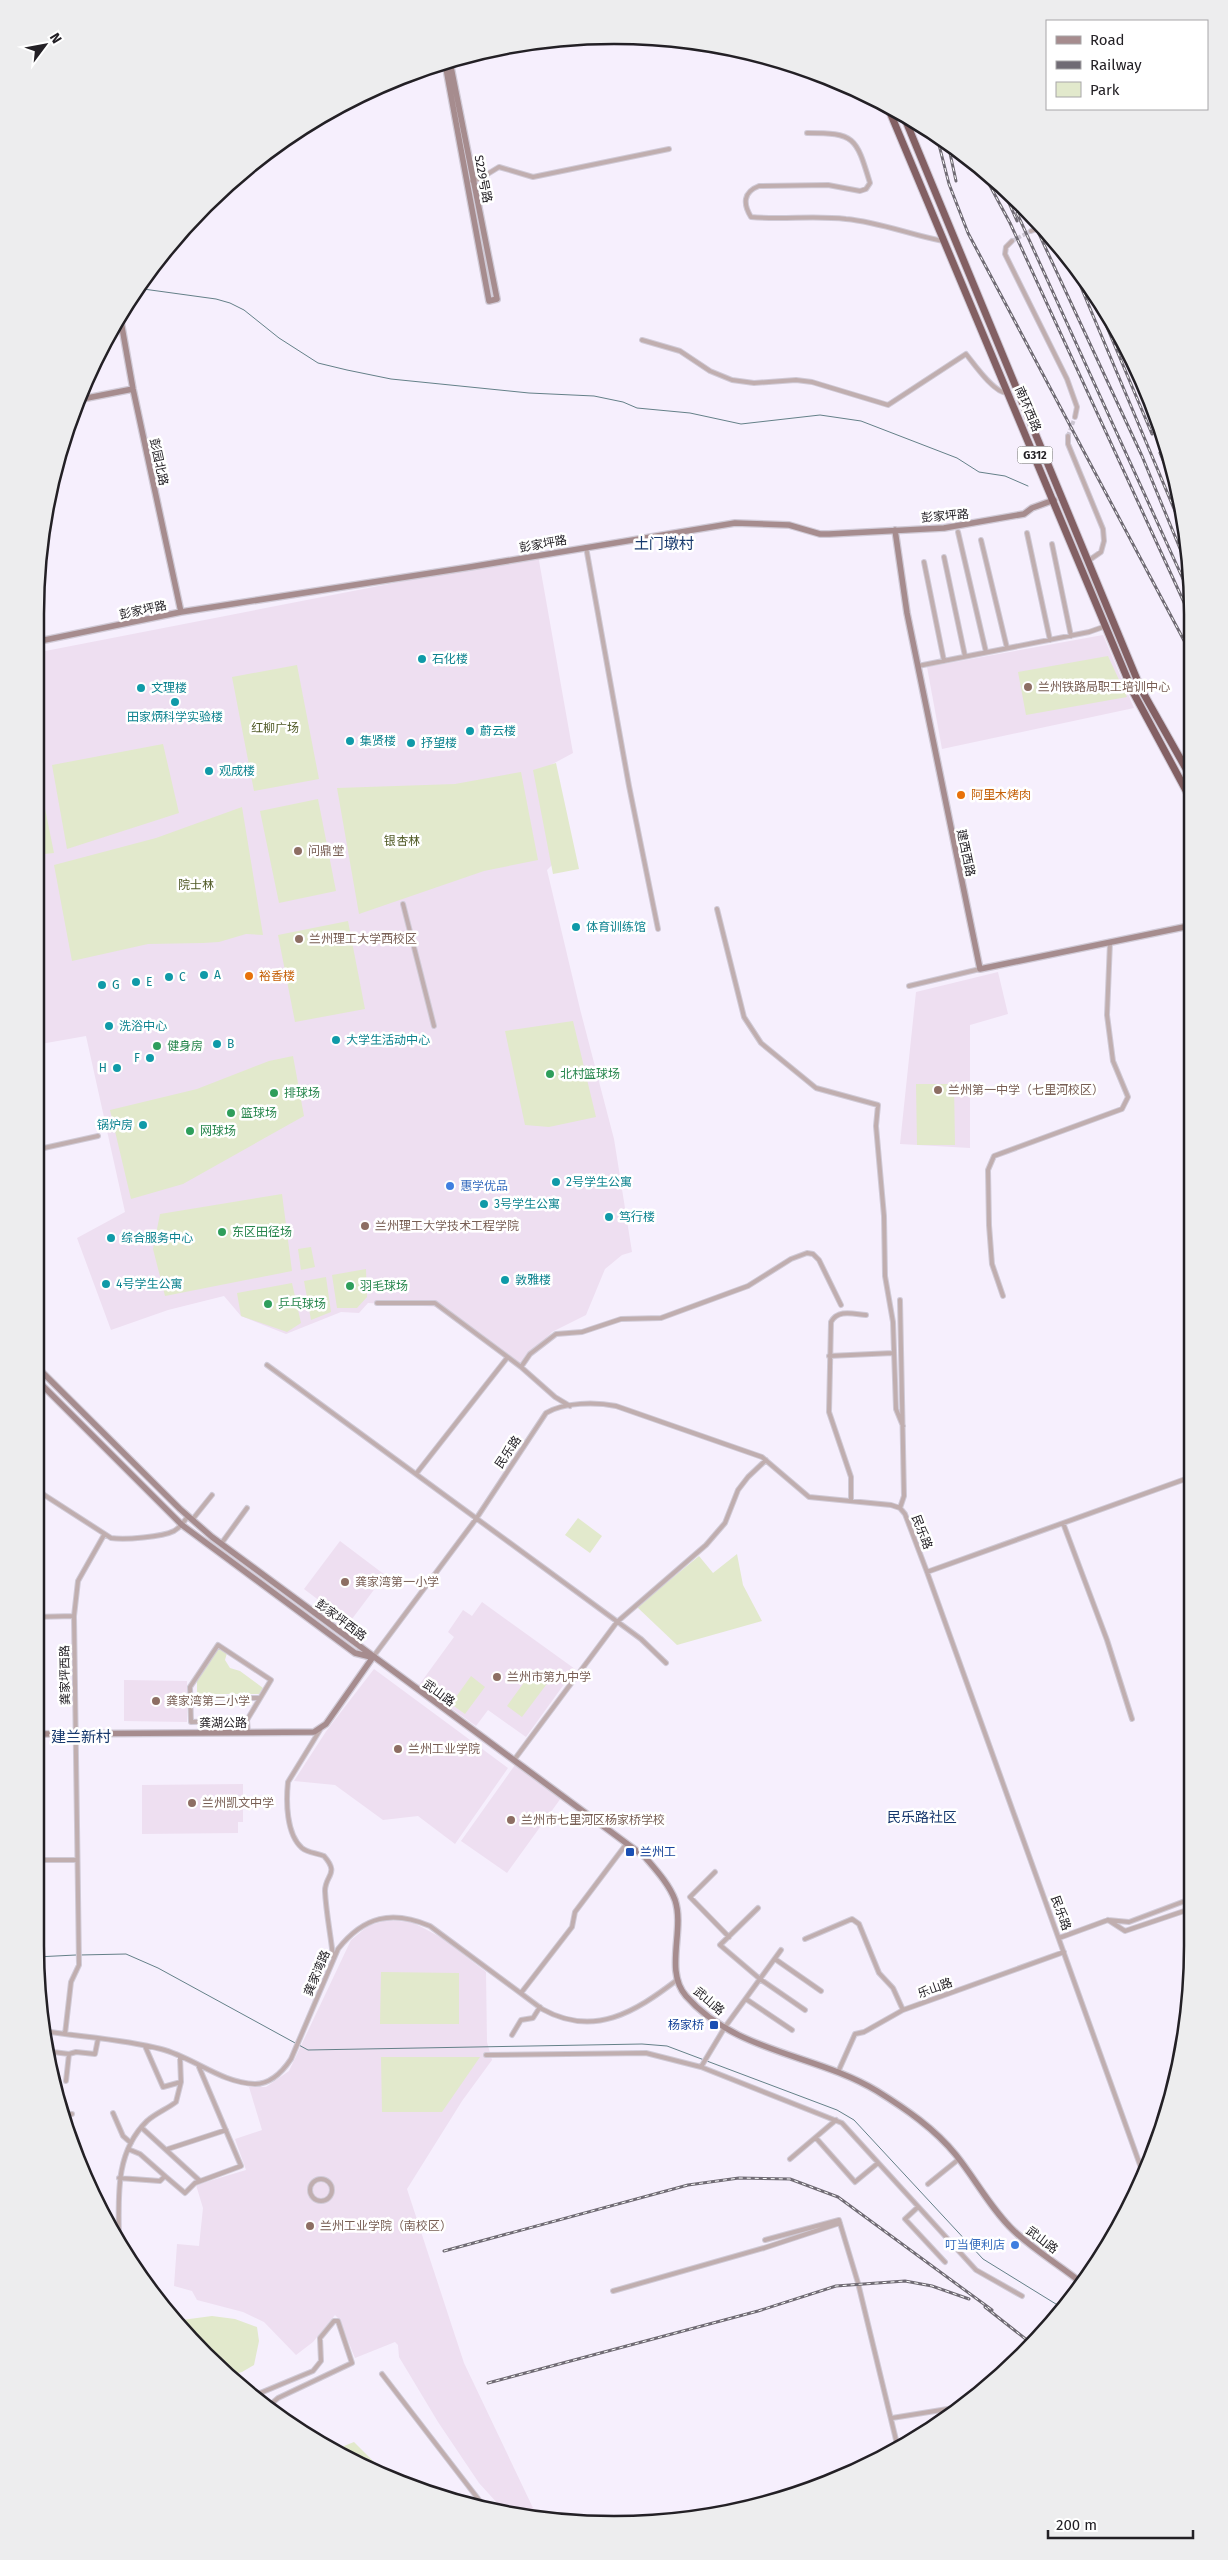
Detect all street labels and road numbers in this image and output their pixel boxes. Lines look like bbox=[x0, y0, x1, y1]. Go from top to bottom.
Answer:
street label: S229号路 bbox=[472, 154, 494, 204]
street label: 南环西路 bbox=[1012, 384, 1044, 434]
street label: 彭园北路 bbox=[147, 437, 171, 487]
road number: G312 bbox=[1018, 446, 1052, 464]
street label: 彭家坪路 bbox=[920, 507, 970, 525]
street label: 彭家坪路 bbox=[518, 533, 568, 555]
street label: 彭家坪路 bbox=[118, 598, 168, 622]
street label: 建西西路 bbox=[954, 828, 978, 878]
street label: 民乐路 bbox=[492, 1433, 524, 1471]
street label: 民乐路 bbox=[909, 1513, 935, 1551]
street label: 彭家坪西路 bbox=[313, 1596, 369, 1644]
street label: 龚家坪西路 bbox=[57, 1645, 73, 1705]
street label: 武山路 bbox=[420, 1677, 458, 1709]
street label: 龚湖公路 bbox=[199, 1716, 247, 1730]
street label: 民乐路 bbox=[1048, 1894, 1074, 1932]
street label: 龚家湾路 bbox=[301, 1948, 333, 1998]
street label: 乐山路 bbox=[916, 1975, 954, 2001]
street label: 武山路 bbox=[691, 1984, 727, 2018]
street label: 武山路 bbox=[1023, 2224, 1061, 2256]

